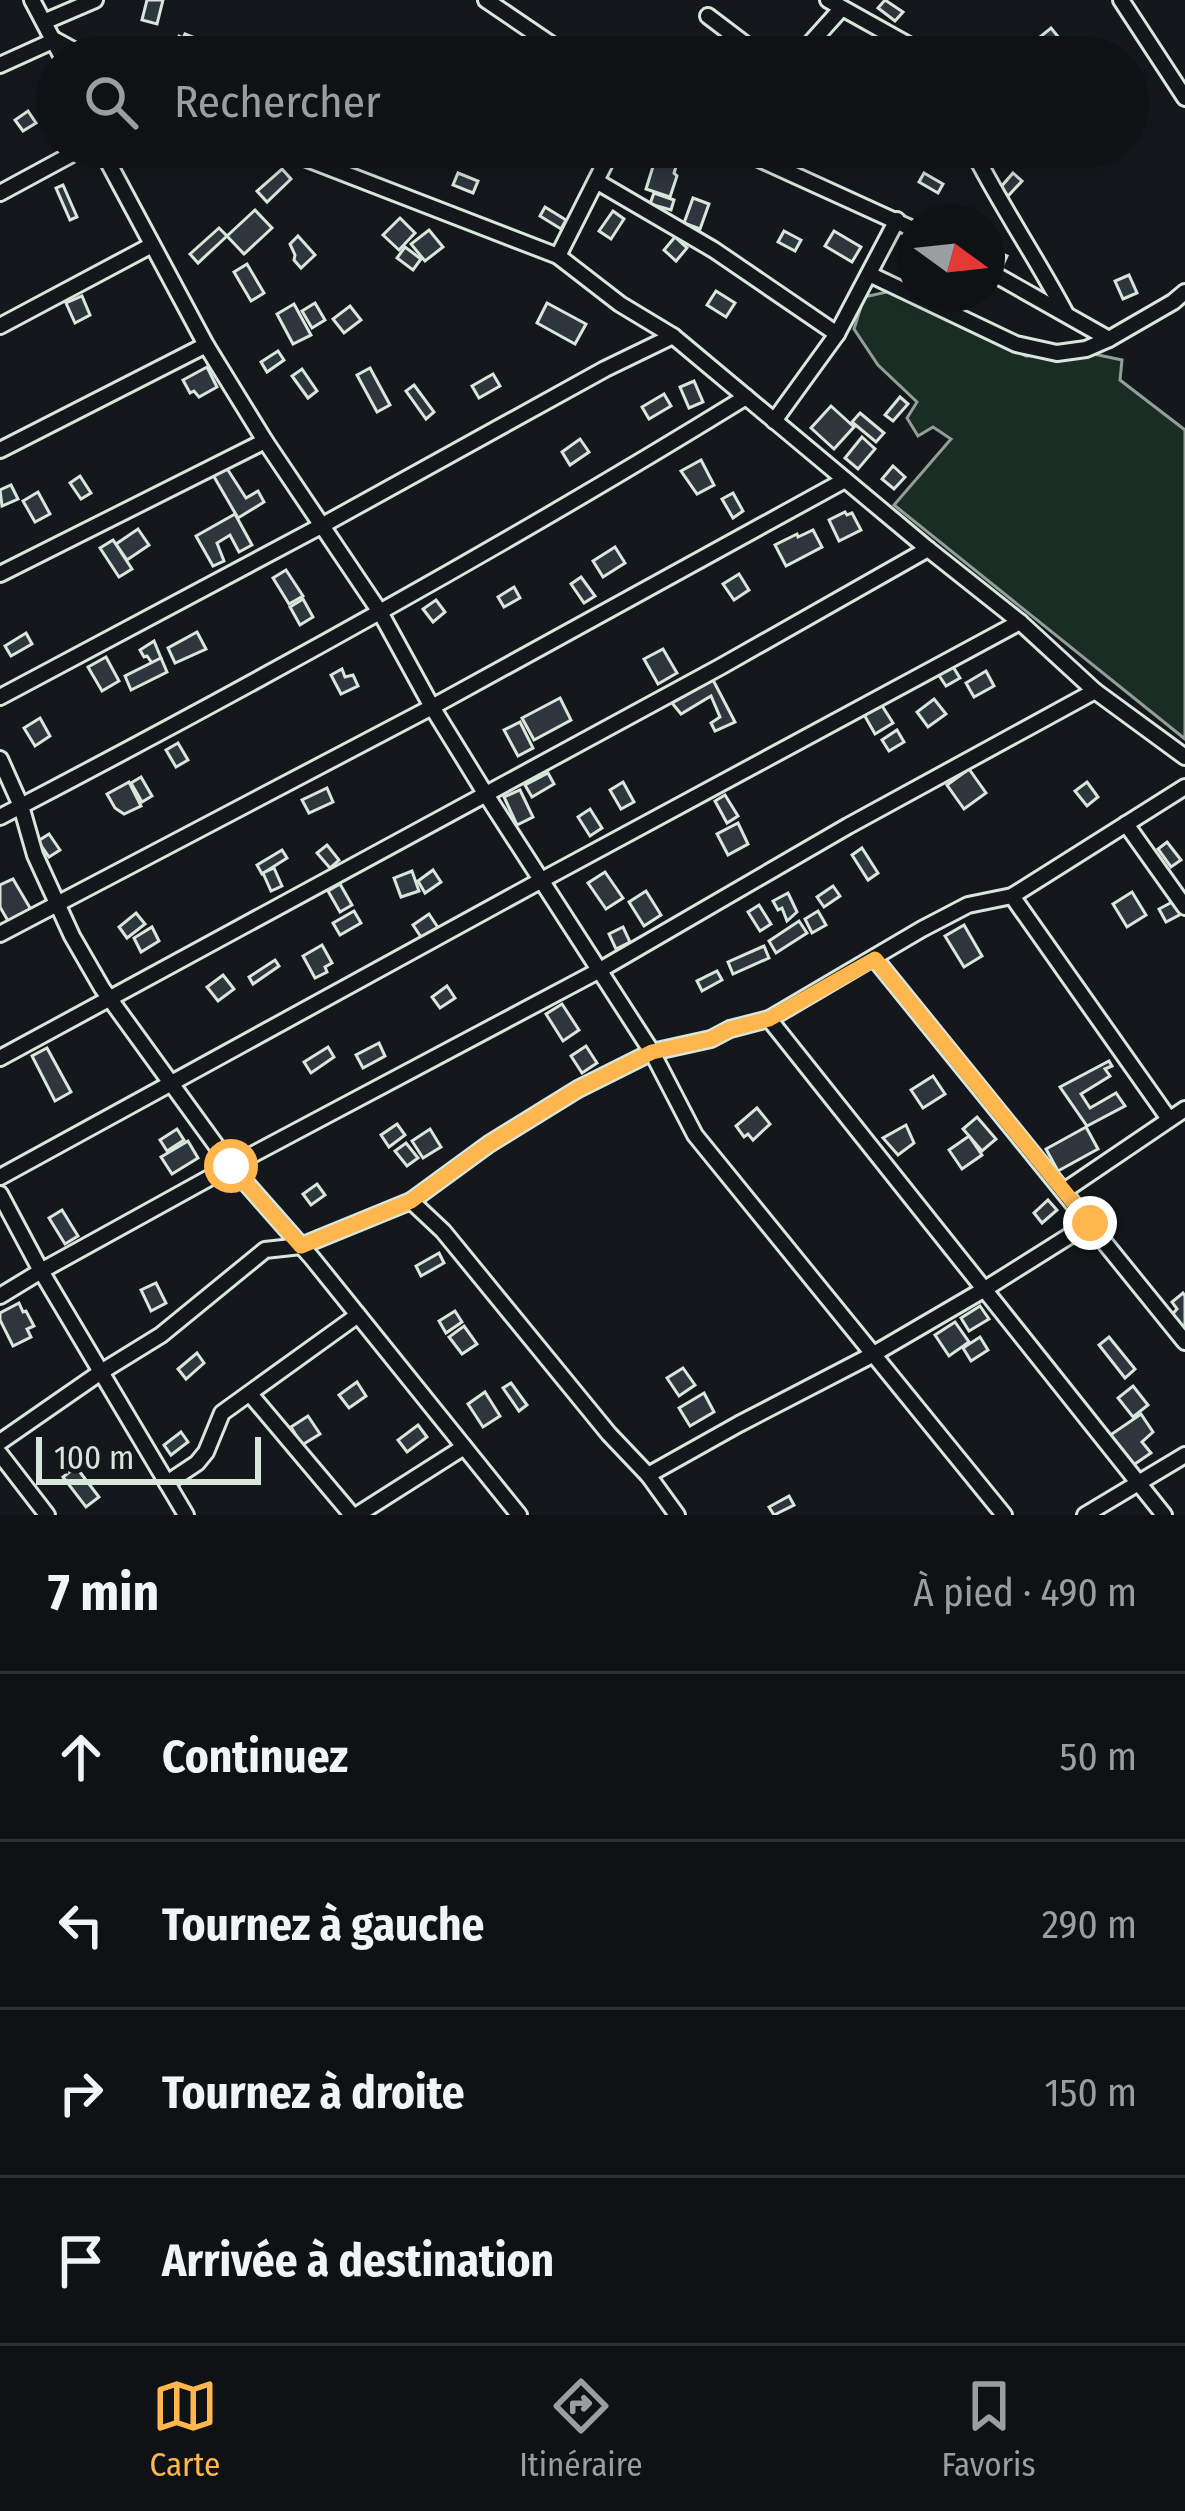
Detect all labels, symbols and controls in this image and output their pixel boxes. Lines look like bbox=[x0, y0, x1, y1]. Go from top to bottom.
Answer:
search box bbox=[36, 36, 1149, 168]
icon: search bbox=[78, 69, 144, 135]
text: Rechercher bbox=[174, 75, 381, 129]
north arrow bbox=[897, 204, 1005, 312]
route start bbox=[204, 1139, 258, 1193]
route end bbox=[1063, 1196, 1117, 1250]
scale bar bbox=[36, 1431, 261, 1484]
text: 100 m bbox=[54, 1438, 134, 1478]
text: 7 min bbox=[48, 1562, 159, 1624]
text: À pied · 490 m bbox=[913, 1570, 1137, 1616]
icon: ahead bbox=[48, 1724, 114, 1790]
text: Continuez bbox=[162, 1730, 348, 1784]
text: 50 m bbox=[1060, 1734, 1137, 1780]
icon: left bbox=[48, 1892, 114, 1958]
text: Tournez à gauche bbox=[162, 1898, 484, 1952]
text: 290 m bbox=[1042, 1902, 1137, 1948]
icon: right bbox=[48, 2060, 114, 2126]
text: Tournez à droite bbox=[162, 2066, 465, 2120]
text: 150 m bbox=[1044, 2070, 1137, 2116]
icon: arrive bbox=[48, 2228, 114, 2294]
text: Arrivée à destination bbox=[162, 2234, 554, 2288]
tab: Carte bbox=[149, 2373, 220, 2485]
tab: Itinéraire bbox=[519, 2373, 643, 2485]
tab: Favoris bbox=[942, 2373, 1036, 2485]

